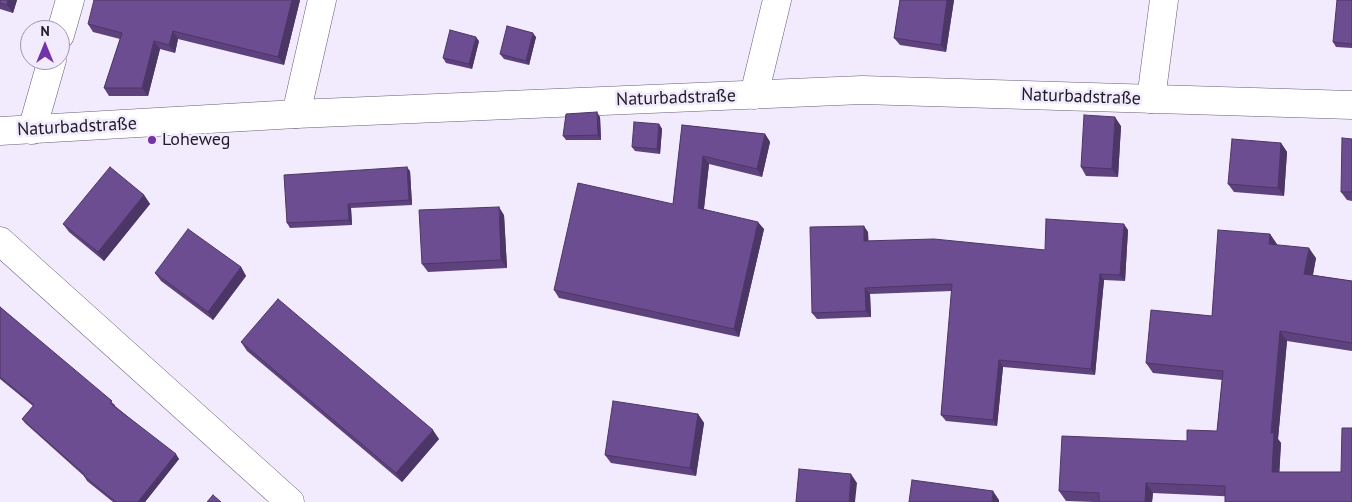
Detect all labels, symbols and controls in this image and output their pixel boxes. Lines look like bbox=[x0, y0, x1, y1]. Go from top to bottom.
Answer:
north arrow bbox=[20, 20, 70, 70]
text: N bbox=[40, 22, 50, 40]
street label: Naturbadstraße bbox=[1021, 84, 1141, 110]
street label: Naturbadstraße bbox=[616, 85, 736, 111]
street label: Naturbadstraße bbox=[17, 113, 137, 141]
place label: Loheweg bbox=[162, 129, 230, 151]
marker: Loheweg bbox=[146, 134, 158, 146]

